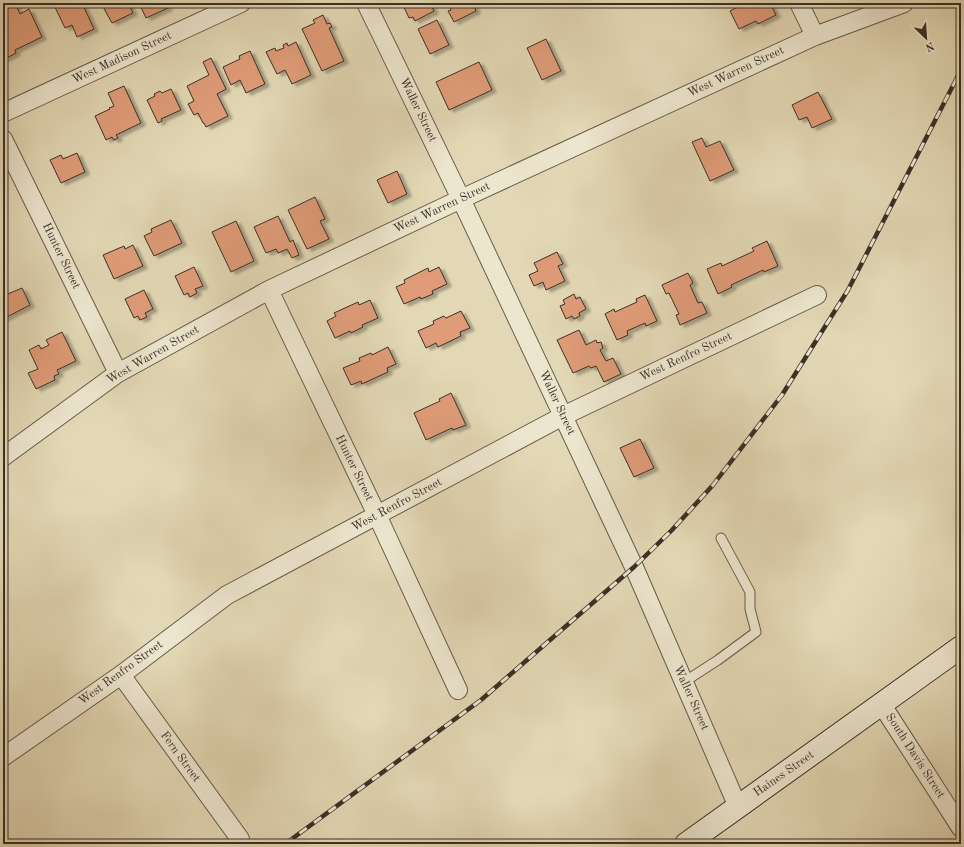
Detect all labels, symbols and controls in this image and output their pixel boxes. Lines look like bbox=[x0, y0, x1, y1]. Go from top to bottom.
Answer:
north arrow bbox=[906, 18, 946, 58]
street label: West Madison Street bbox=[70, 30, 174, 86]
text: N bbox=[923, 39, 936, 53]
street label: West Warren Street bbox=[686, 44, 786, 100]
street label: Waller Street bbox=[397, 76, 439, 144]
street label: West Warren Street bbox=[392, 180, 492, 236]
street label: Hunter Street bbox=[40, 221, 82, 291]
street label: West Warren Street bbox=[105, 324, 201, 386]
street label: West Renfro Street bbox=[638, 330, 734, 384]
street label: Waller Street bbox=[537, 369, 577, 437]
street label: Hunter Street bbox=[333, 433, 375, 503]
street label: West Renfro Street bbox=[350, 476, 444, 534]
street label: West Renfro Street bbox=[77, 639, 165, 707]
street label: Waller Street bbox=[671, 664, 711, 732]
street label: South Davis Street bbox=[883, 711, 947, 801]
street label: Fern Street bbox=[158, 729, 202, 785]
street label: Haines Street bbox=[751, 749, 817, 799]

